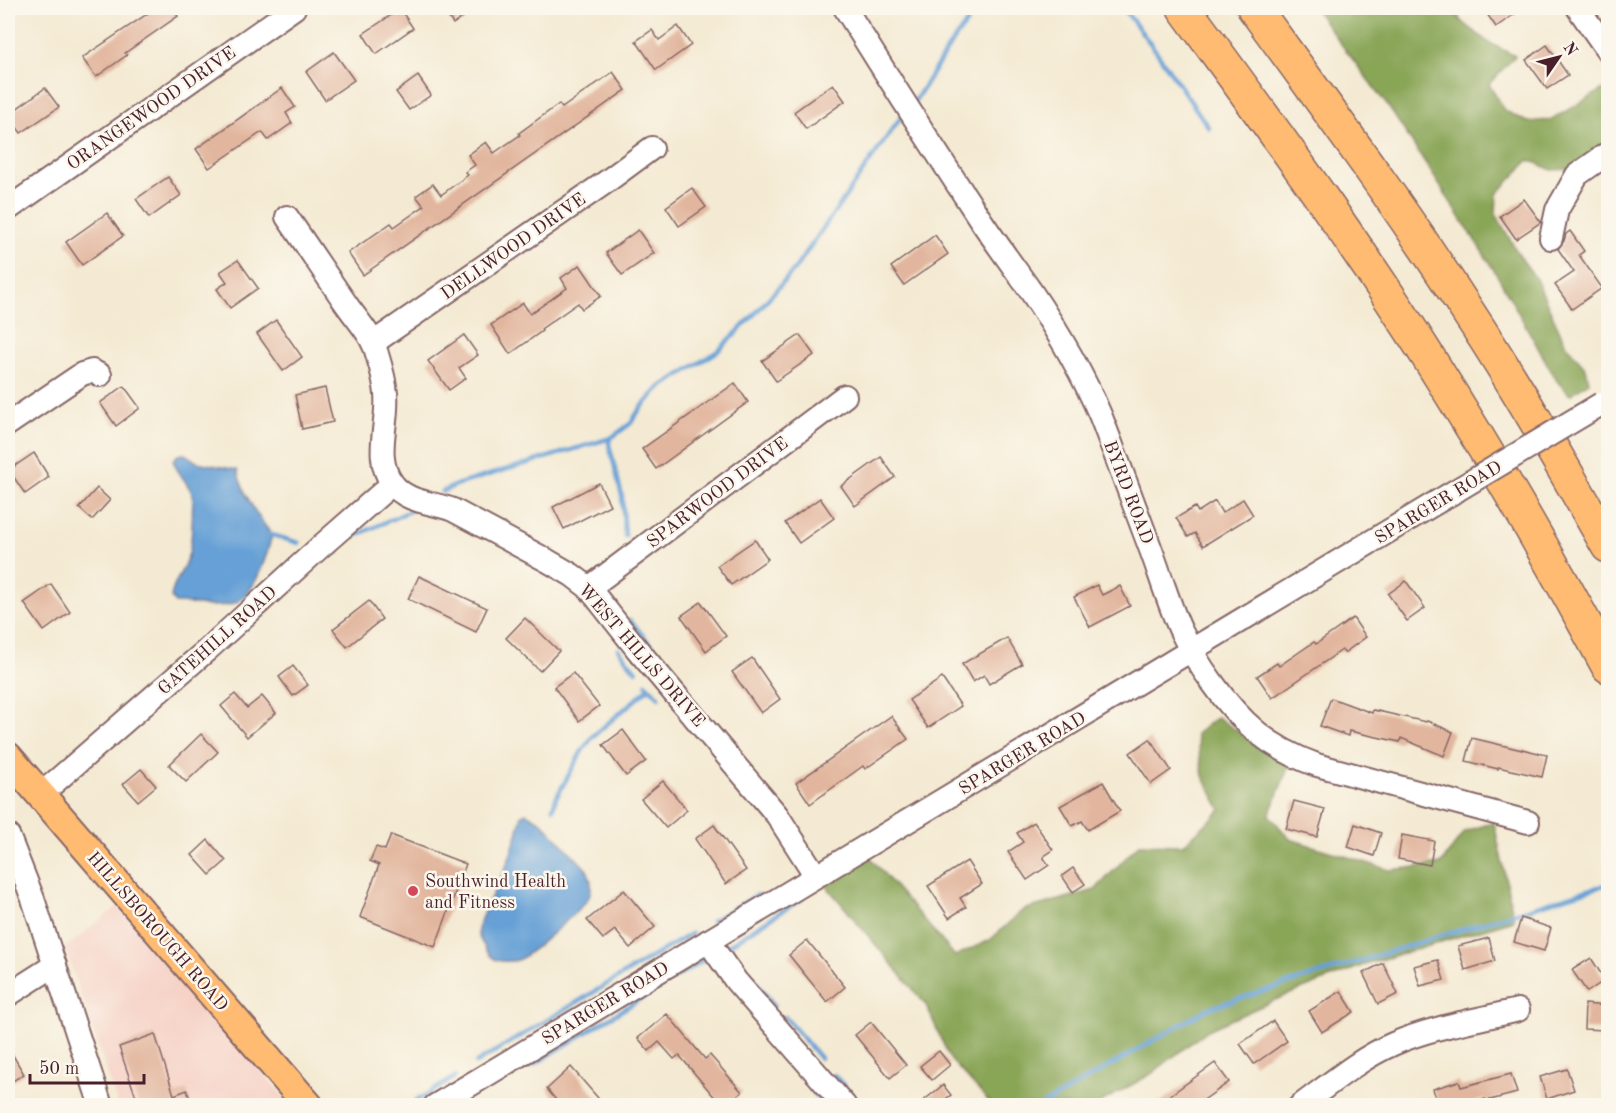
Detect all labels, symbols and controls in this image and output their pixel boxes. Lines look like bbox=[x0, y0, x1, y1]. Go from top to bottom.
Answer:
north arrow bbox=[1529, 27, 1589, 87]
text: N bbox=[1560, 40, 1580, 60]
street label: ORANGEWOOD DRIVE bbox=[64, 44, 239, 174]
street label: DELLWOOD DRIVE bbox=[438, 190, 589, 304]
street label: SPARWOOD DRIVE bbox=[644, 434, 791, 552]
street label: BYRD ROAD bbox=[1100, 438, 1156, 546]
street label: SPARGER ROAD bbox=[1372, 458, 1505, 548]
street label: WEST HILLS DRIVE bbox=[575, 581, 708, 730]
street label: GATEHILL ROAD bbox=[155, 583, 280, 698]
street label: SPARGER ROAD bbox=[956, 709, 1089, 799]
street label: HILLSBOROUGH ROAD bbox=[83, 849, 231, 1015]
place label: Southwind Health and Fitness bbox=[425, 873, 566, 912]
marker: Southwind Health and Fitness bbox=[406, 884, 420, 898]
street label: SPARGER ROAD bbox=[539, 959, 672, 1049]
scale bar bbox=[30, 1047, 144, 1085]
text: 50 m bbox=[39, 1060, 79, 1078]

